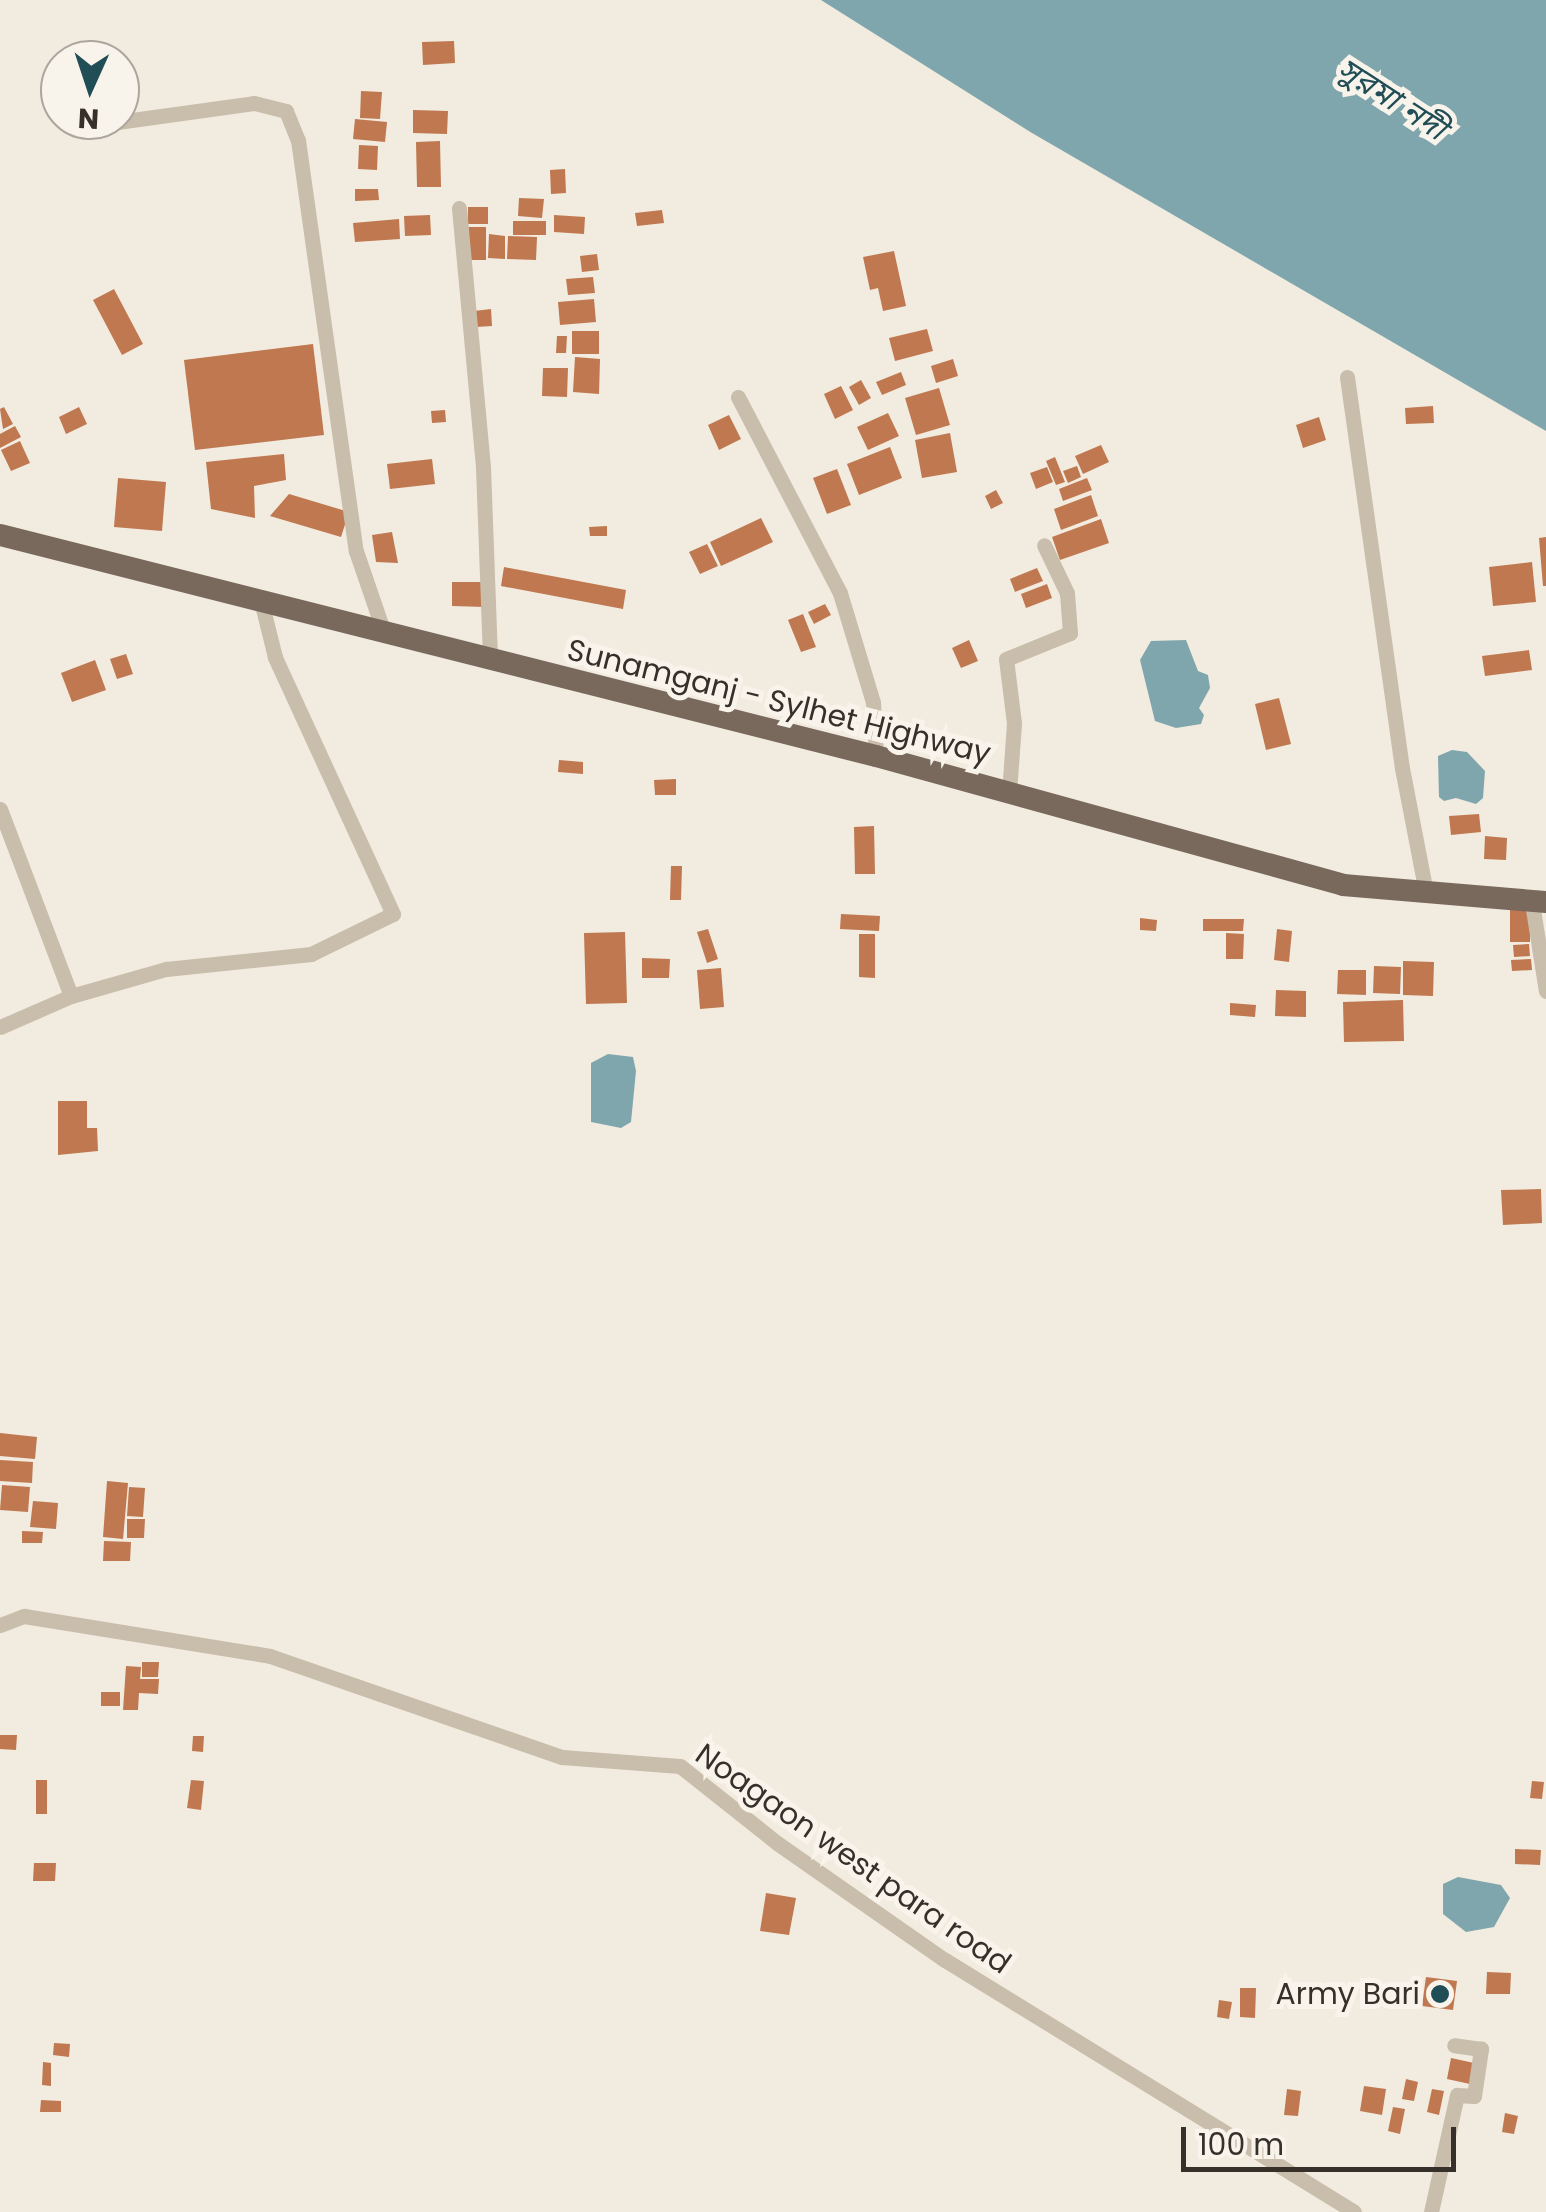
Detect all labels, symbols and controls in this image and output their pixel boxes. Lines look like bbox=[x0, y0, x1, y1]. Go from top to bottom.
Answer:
north arrow bbox=[40, 40, 140, 140]
water label: সুরমা নদী bbox=[1330, 50, 1454, 148]
text: N bbox=[77, 98, 100, 138]
street label: Sunamganj - Sylhet Highway bbox=[564, 632, 994, 772]
street label: Noagaon west para road bbox=[689, 1736, 1017, 1982]
place label: Army Bari bbox=[1276, 1976, 1420, 2012]
marker: Army Bari bbox=[1429, 1983, 1451, 2005]
scale bar bbox=[1186, 2107, 1461, 2169]
text: 100 m bbox=[1198, 2123, 1284, 2166]

